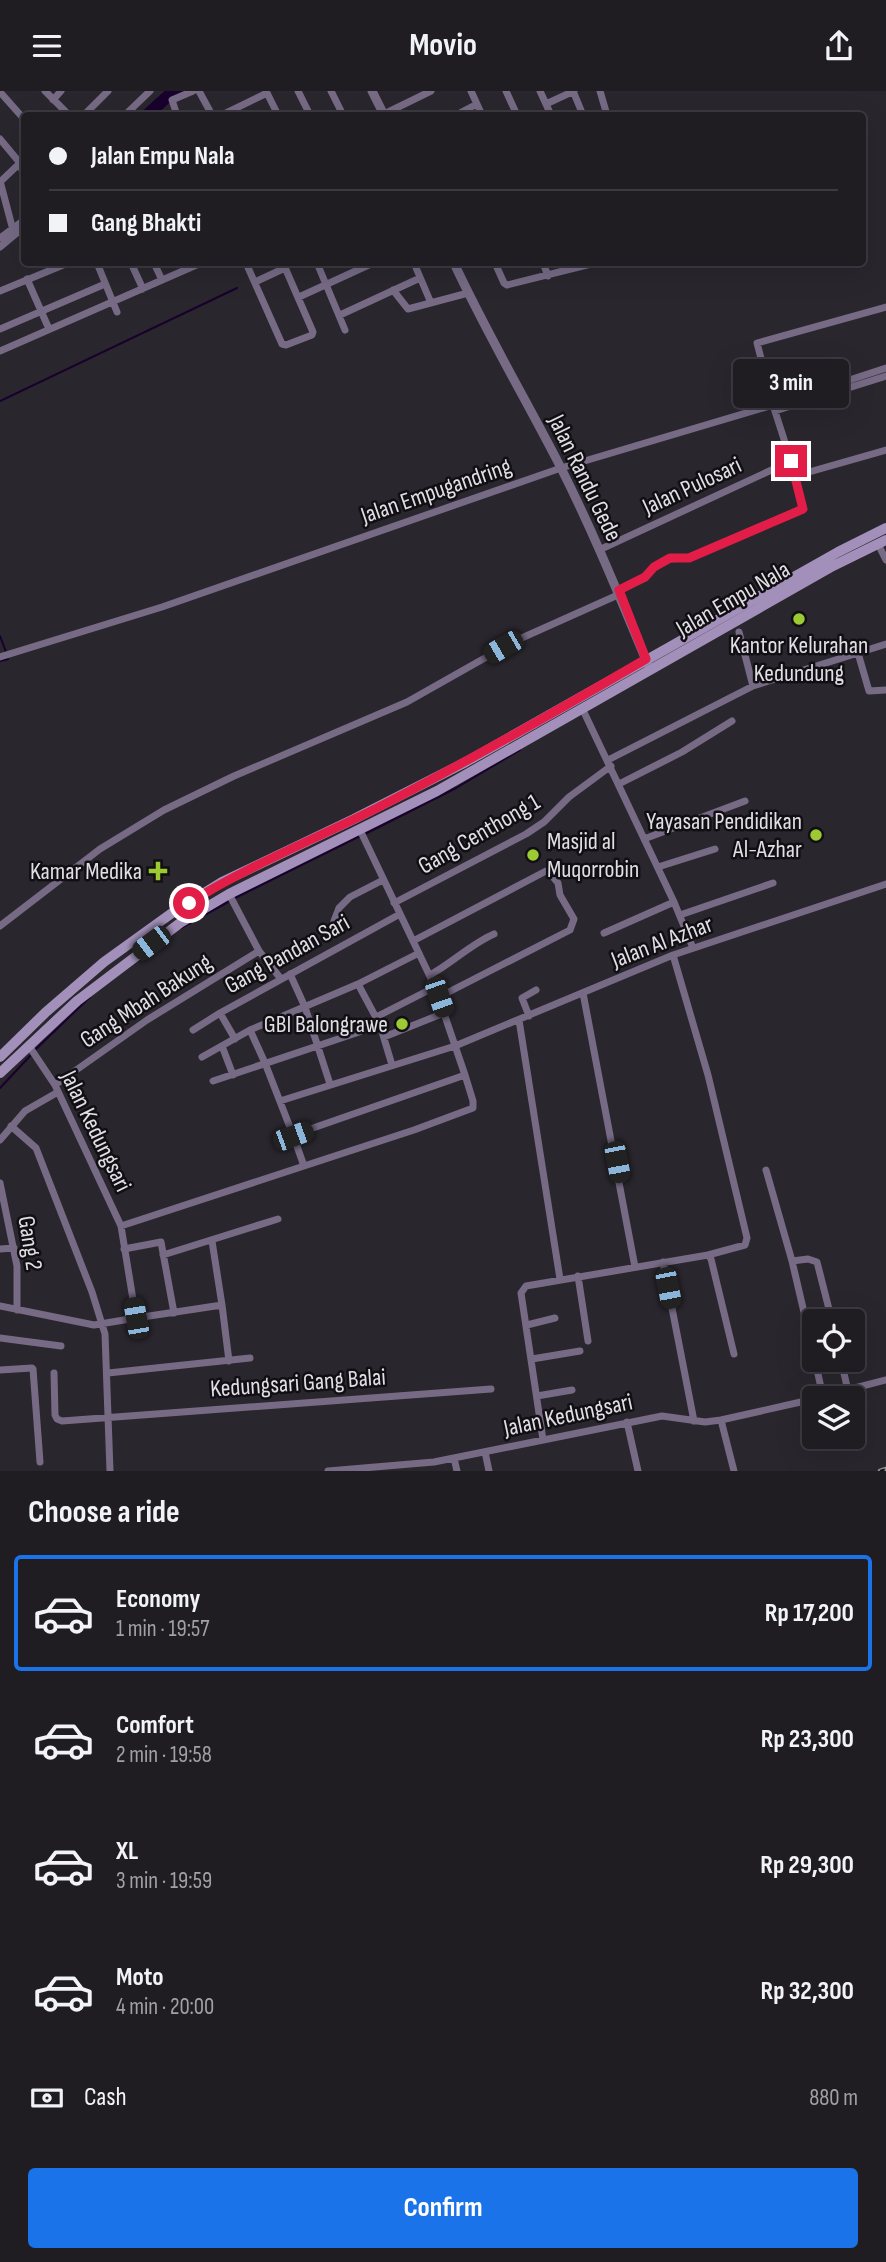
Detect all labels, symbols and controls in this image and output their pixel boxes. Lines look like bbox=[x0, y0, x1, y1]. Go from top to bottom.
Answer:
text: Movio bbox=[409, 26, 477, 65]
icon: menu bbox=[28, 27, 66, 65]
icon: share bbox=[820, 27, 858, 65]
text: Jalan Empu Nala bbox=[91, 141, 235, 172]
text: Gang Bhakti bbox=[91, 208, 201, 239]
callout: 3 min bbox=[733, 359, 849, 409]
text: 3 min bbox=[769, 369, 813, 397]
street label: Jalan Randu Gede bbox=[541, 409, 628, 546]
route end bbox=[775, 445, 807, 477]
street label: Jalan Pulosari bbox=[637, 451, 746, 522]
street label: Jalan Empugandring bbox=[356, 452, 515, 531]
street label: Jalan Empu Nala bbox=[670, 555, 795, 644]
marker: Kantor Kelurahan Kedundung bbox=[791, 611, 807, 627]
car bbox=[480, 627, 527, 667]
place label: Kantor Kelurahan Kedundung bbox=[730, 631, 868, 688]
street label: Gang Centhong 1 bbox=[413, 787, 546, 881]
place label: Yayasan Pendidikan Al-Azhar bbox=[646, 807, 802, 864]
place label: Masjid al Muqorrobin bbox=[547, 827, 639, 884]
marker: Yayasan Pendidikan Al-Azhar bbox=[808, 827, 824, 843]
marker: Masjid al Muqorrobin bbox=[525, 847, 541, 863]
place label: Kamar Medika bbox=[30, 857, 142, 886]
marker: Kamar Medika bbox=[148, 861, 168, 881]
route start bbox=[173, 887, 205, 919]
street label: Gang Pandan Sari bbox=[219, 908, 355, 1000]
street label: Jalan Al Azhar bbox=[606, 909, 717, 975]
car bbox=[128, 922, 175, 964]
street label: Gang Mbah Bakung bbox=[75, 948, 217, 1054]
car bbox=[423, 974, 456, 1020]
place label: GBI Balongrawe bbox=[264, 1010, 388, 1039]
marker: GBI Balongrawe bbox=[394, 1016, 410, 1032]
street label: Jalan Kedungsari bbox=[54, 1065, 138, 1196]
car bbox=[270, 1119, 317, 1153]
car bbox=[603, 1139, 632, 1185]
street label: Gang 2 bbox=[11, 1214, 49, 1272]
car bbox=[654, 1265, 683, 1311]
car bbox=[123, 1295, 150, 1341]
map controls bbox=[802, 1309, 865, 1449]
button: locate bbox=[802, 1309, 865, 1372]
street label: Kedungsari Gang Balai bbox=[209, 1362, 387, 1404]
button: layers bbox=[802, 1386, 865, 1449]
street label: Jalan Kedungsari bbox=[500, 1387, 635, 1443]
text: Choose a ride bbox=[28, 1493, 180, 1532]
icon: car bbox=[32, 1582, 95, 1645]
text: Economy bbox=[116, 1584, 200, 1615]
text: Rp 17,200 bbox=[765, 1598, 854, 1629]
text: 1 min · 19:57 bbox=[116, 1615, 209, 1643]
icon: car bbox=[32, 1708, 95, 1771]
text: Comfort bbox=[116, 1710, 194, 1741]
text: Rp 23,300 bbox=[761, 1724, 854, 1755]
text: 2 min · 19:58 bbox=[116, 1741, 212, 1769]
icon: car bbox=[32, 1834, 95, 1897]
text: XL bbox=[116, 1836, 138, 1867]
text: Rp 29,300 bbox=[760, 1850, 854, 1881]
text: 3 min · 19:59 bbox=[116, 1867, 212, 1895]
icon: car bbox=[32, 1960, 95, 2023]
text: Moto bbox=[116, 1962, 164, 1993]
text: Rp 32,300 bbox=[761, 1976, 854, 2007]
text: 4 min · 20:00 bbox=[116, 1993, 214, 2021]
icon: cash bbox=[28, 2079, 66, 2117]
text: Cash bbox=[84, 2082, 127, 2113]
text: 880 m bbox=[809, 2084, 858, 2112]
button: Confirm bbox=[28, 2168, 858, 2248]

